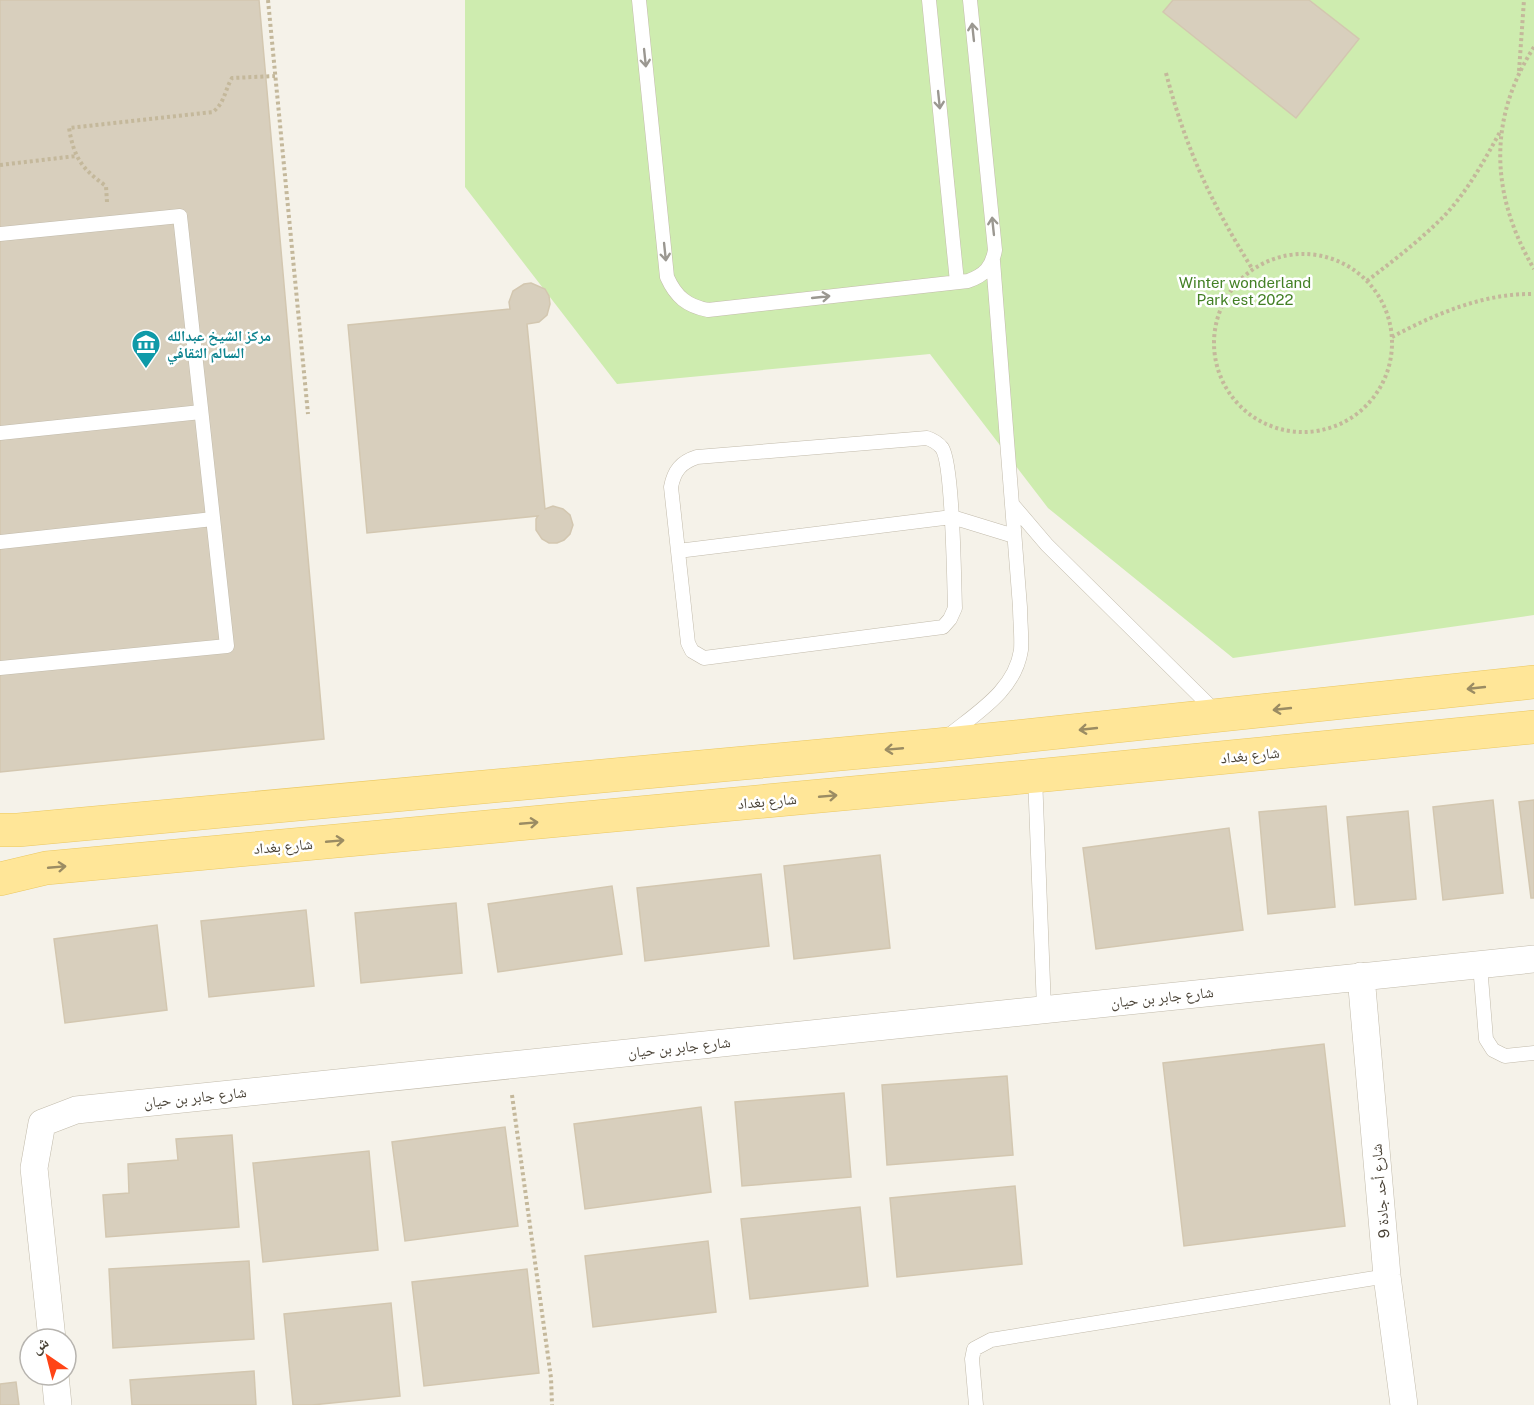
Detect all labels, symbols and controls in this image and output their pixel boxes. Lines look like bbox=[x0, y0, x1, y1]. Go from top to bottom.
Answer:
one-way arrow bbox=[967, 23, 978, 43]
one-way arrow bbox=[640, 48, 651, 68]
one-way arrow bbox=[934, 90, 945, 109]
one-way arrow bbox=[987, 217, 998, 237]
one-way arrow bbox=[660, 242, 671, 262]
park label: Winter wonderland Park est 2022 bbox=[1179, 274, 1311, 308]
one-way arrow bbox=[811, 291, 831, 302]
place label: مركز الشيخ عبدالله السالم الثقافي bbox=[167, 327, 271, 364]
museum icon: مركز الشيخ عبدالله السالم الثقافي bbox=[130, 328, 162, 370]
one-way arrow bbox=[1466, 683, 1486, 694]
one-way arrow bbox=[1272, 704, 1292, 715]
one-way arrow bbox=[1079, 724, 1098, 735]
street label: شارع بغداد bbox=[1220, 743, 1281, 769]
one-way arrow bbox=[885, 744, 904, 755]
street label: شارع بغداد bbox=[737, 790, 798, 814]
one-way arrow bbox=[817, 790, 837, 801]
one-way arrow bbox=[519, 817, 539, 828]
street label: شارع بغداد bbox=[253, 835, 314, 859]
one-way arrow bbox=[325, 835, 344, 846]
one-way arrow bbox=[47, 861, 67, 872]
street label: شارع جابر بن حيان bbox=[1110, 983, 1215, 1013]
street label: شارع جابر بن حيان bbox=[627, 1033, 732, 1063]
street label: شارع جابر بن حيان bbox=[143, 1083, 248, 1113]
street label: شارع أحد جادة 9 bbox=[1367, 1143, 1395, 1239]
north arrow bbox=[18, 1327, 78, 1387]
text: ش bbox=[27, 1332, 52, 1358]

